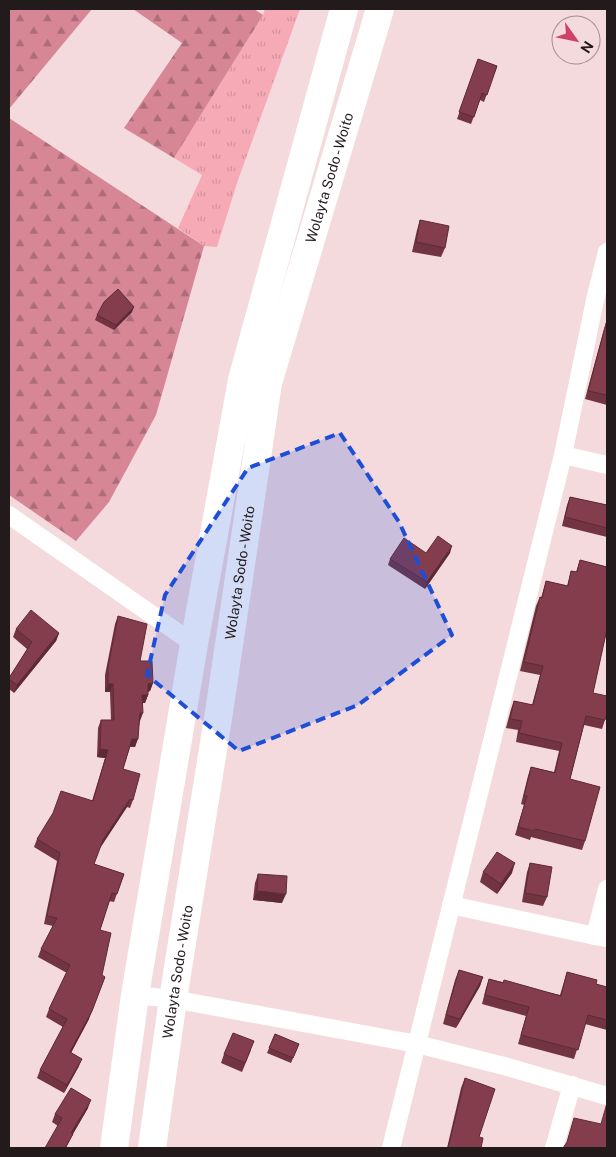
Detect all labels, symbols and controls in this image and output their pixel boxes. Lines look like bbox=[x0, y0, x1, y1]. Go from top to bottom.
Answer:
north arrow bbox=[551, 15, 601, 65]
text: N bbox=[577, 38, 597, 56]
street label: Wolayta Sodo - Woito bbox=[302, 111, 357, 245]
street label: Wolayta Sodo - Woito bbox=[222, 505, 258, 641]
street label: Wolayta Sodo - Woito bbox=[159, 904, 196, 1040]

